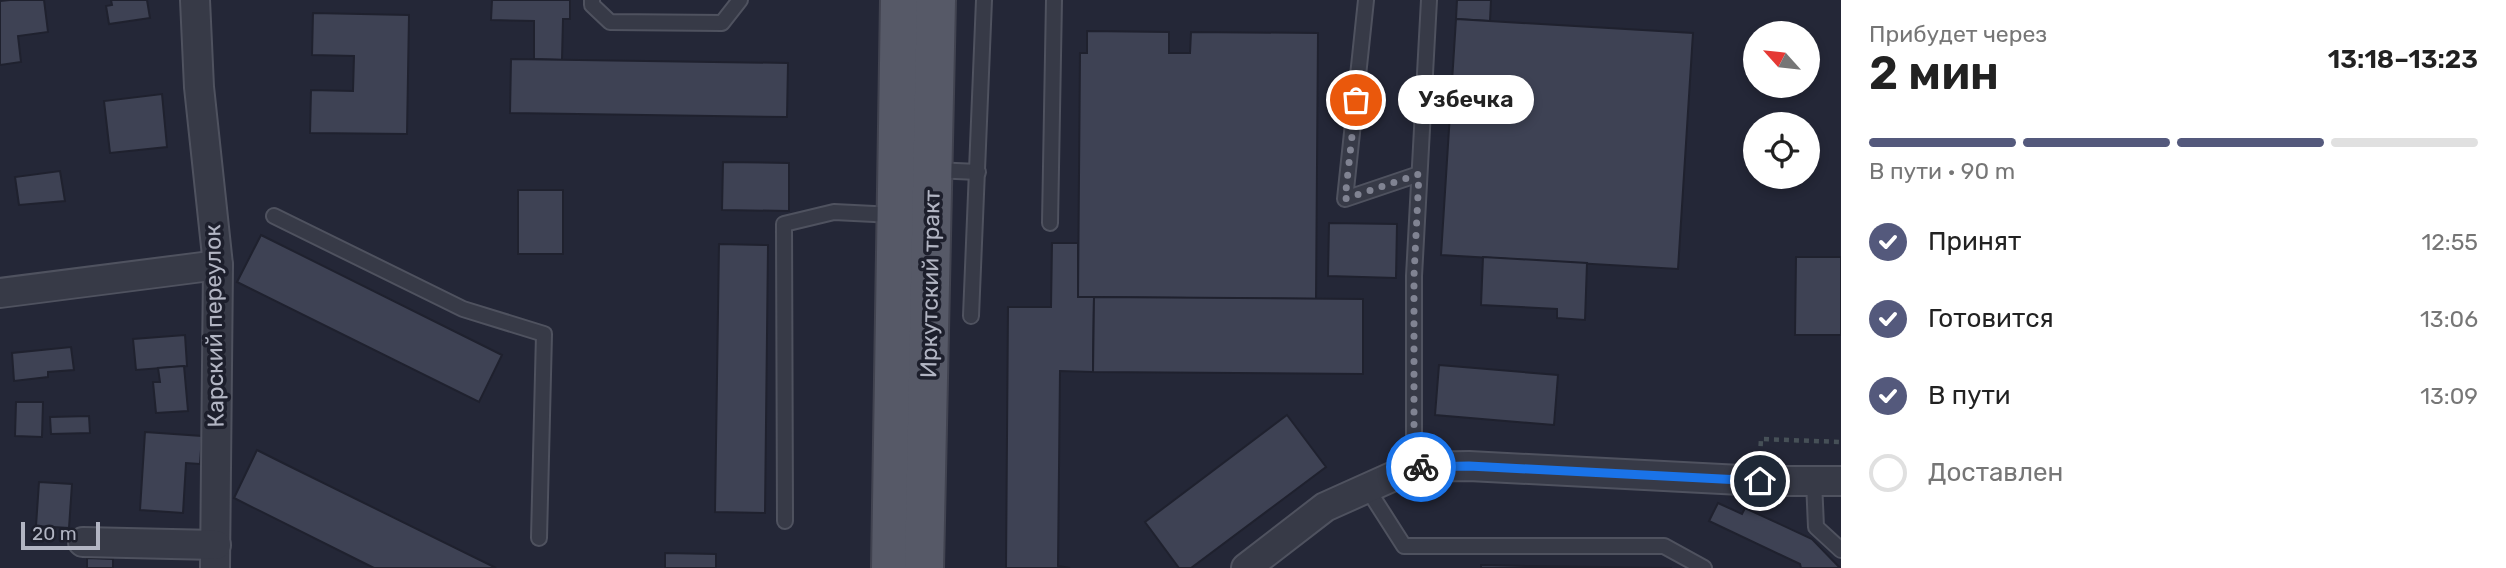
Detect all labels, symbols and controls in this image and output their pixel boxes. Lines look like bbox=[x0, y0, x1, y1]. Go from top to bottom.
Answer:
text: Прибудет через bbox=[1869, 20, 2047, 48]
north arrow bbox=[1743, 21, 1820, 98]
map controls bbox=[1743, 21, 1820, 189]
text: 13:18–13:23 bbox=[2328, 44, 2478, 75]
text: 2 мин bbox=[1869, 46, 1999, 101]
pin bbox=[1326, 70, 1386, 130]
callout: Узбечка bbox=[1398, 76, 1534, 124]
icon: bag bbox=[1337, 81, 1375, 119]
text: Узбечка bbox=[1419, 85, 1513, 113]
button: locate bbox=[1743, 112, 1820, 189]
text: В пути · 90 m bbox=[1869, 157, 2015, 185]
street label: Иркутский тракт bbox=[914, 189, 946, 378]
icon: check bbox=[1869, 223, 1907, 261]
street label: Карский переулок bbox=[198, 224, 230, 428]
text: Принят bbox=[1928, 226, 2021, 257]
text: 12:55 bbox=[2421, 228, 2478, 256]
icon: check bbox=[1869, 300, 1907, 338]
text: Готовится bbox=[1928, 303, 2054, 334]
text: 13:06 bbox=[2420, 305, 2478, 333]
icon: check bbox=[1869, 377, 1907, 415]
text: В пути bbox=[1928, 380, 2011, 411]
text: 13:09 bbox=[2420, 382, 2478, 410]
courier bbox=[1386, 432, 1456, 502]
icon: bike bbox=[1402, 448, 1440, 486]
pin bbox=[1730, 451, 1790, 511]
text: Доставлен bbox=[1928, 457, 2063, 488]
icon: home bbox=[1741, 462, 1779, 500]
scale bar bbox=[21, 519, 100, 551]
text: 20 m bbox=[32, 522, 77, 545]

